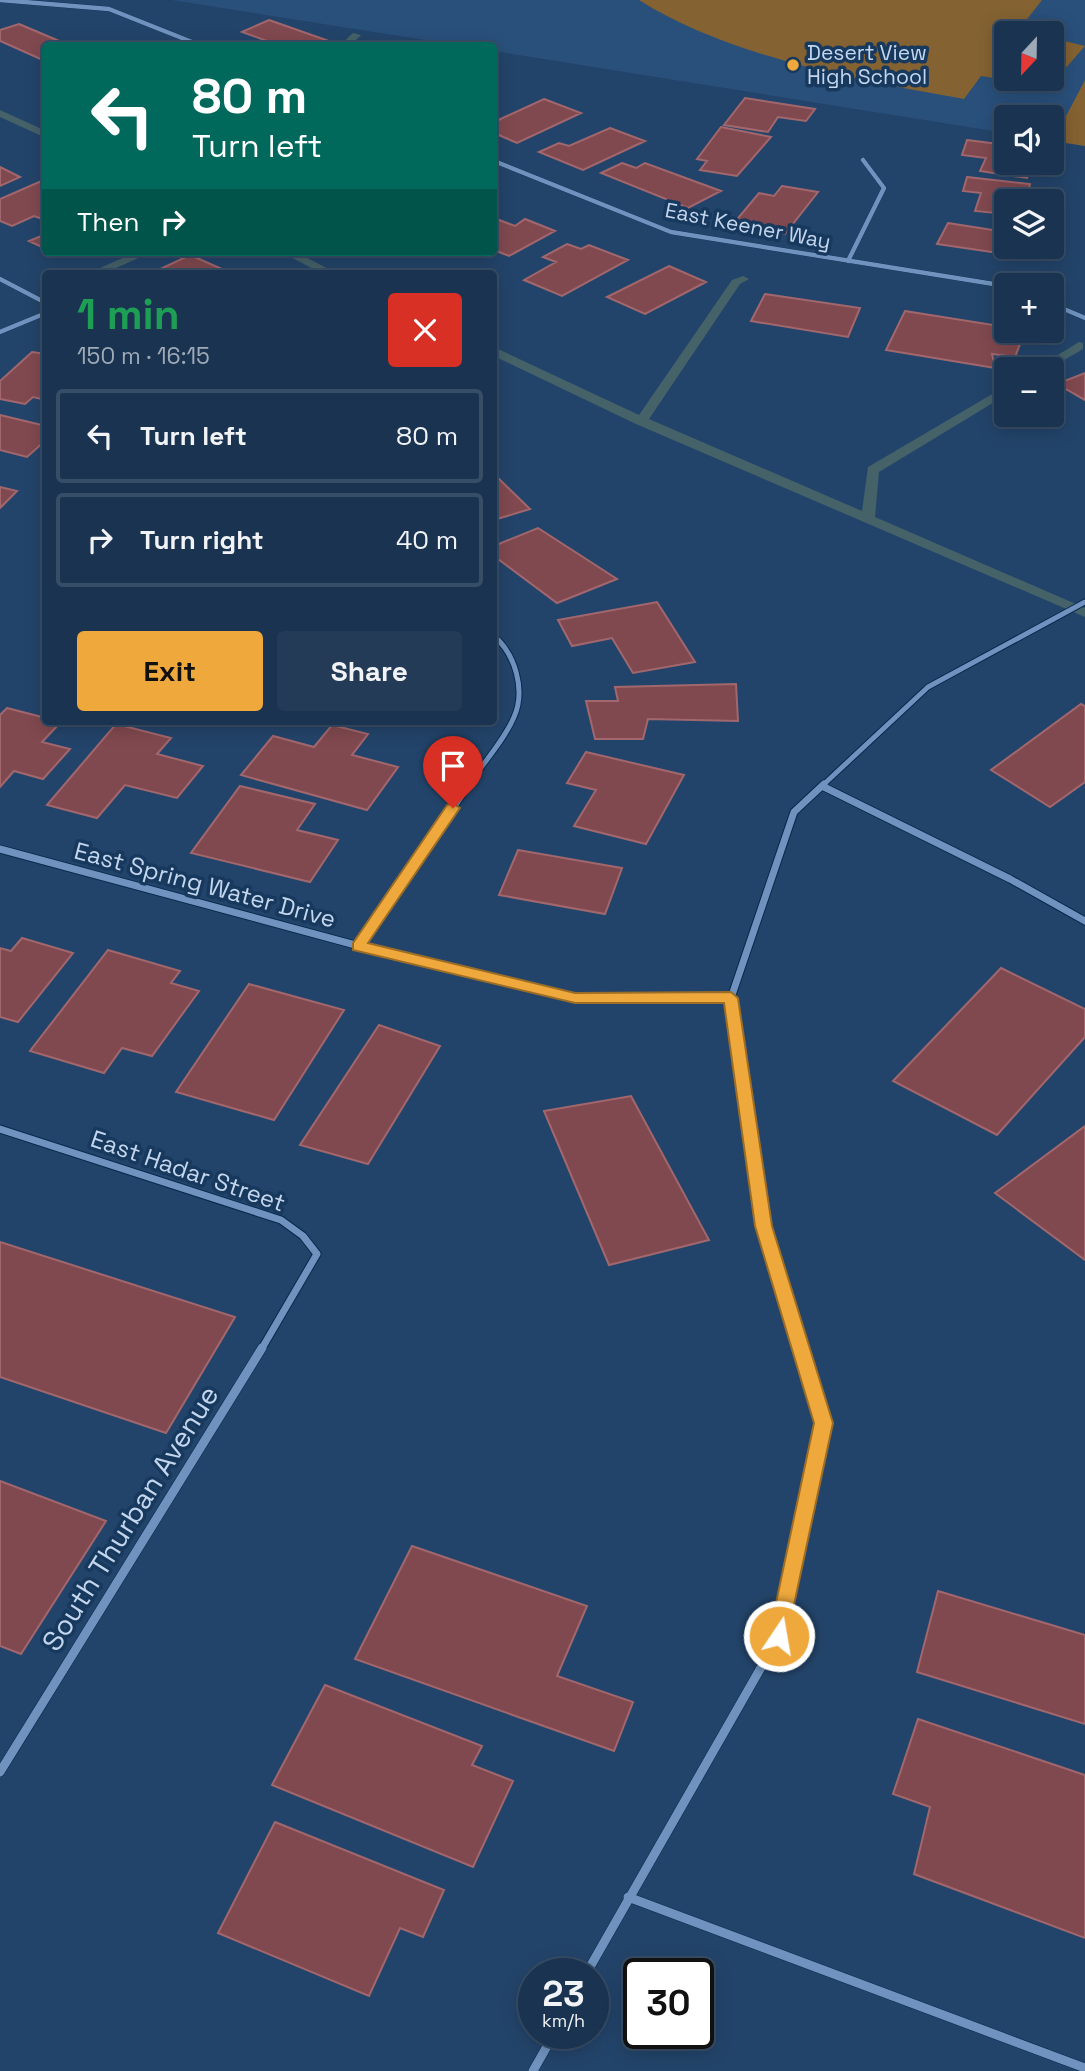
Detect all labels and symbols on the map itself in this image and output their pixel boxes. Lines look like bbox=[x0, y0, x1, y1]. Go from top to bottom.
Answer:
north arrow bbox=[994, 21, 1064, 91]
place label: Desert View High School bbox=[807, 39, 927, 90]
marker: Desert View High School bbox=[785, 57, 801, 73]
street label: East Keener Way bbox=[663, 196, 833, 255]
pin bbox=[423, 736, 483, 808]
street label: East Spring Water Drive bbox=[71, 835, 339, 934]
street label: East Hadar Street bbox=[87, 1123, 290, 1218]
street label: South Thurban Avenue bbox=[34, 1379, 226, 1657]
position arrow bbox=[742, 1599, 816, 1673]
speed limit sign: 30 bbox=[623, 1958, 714, 2049]

